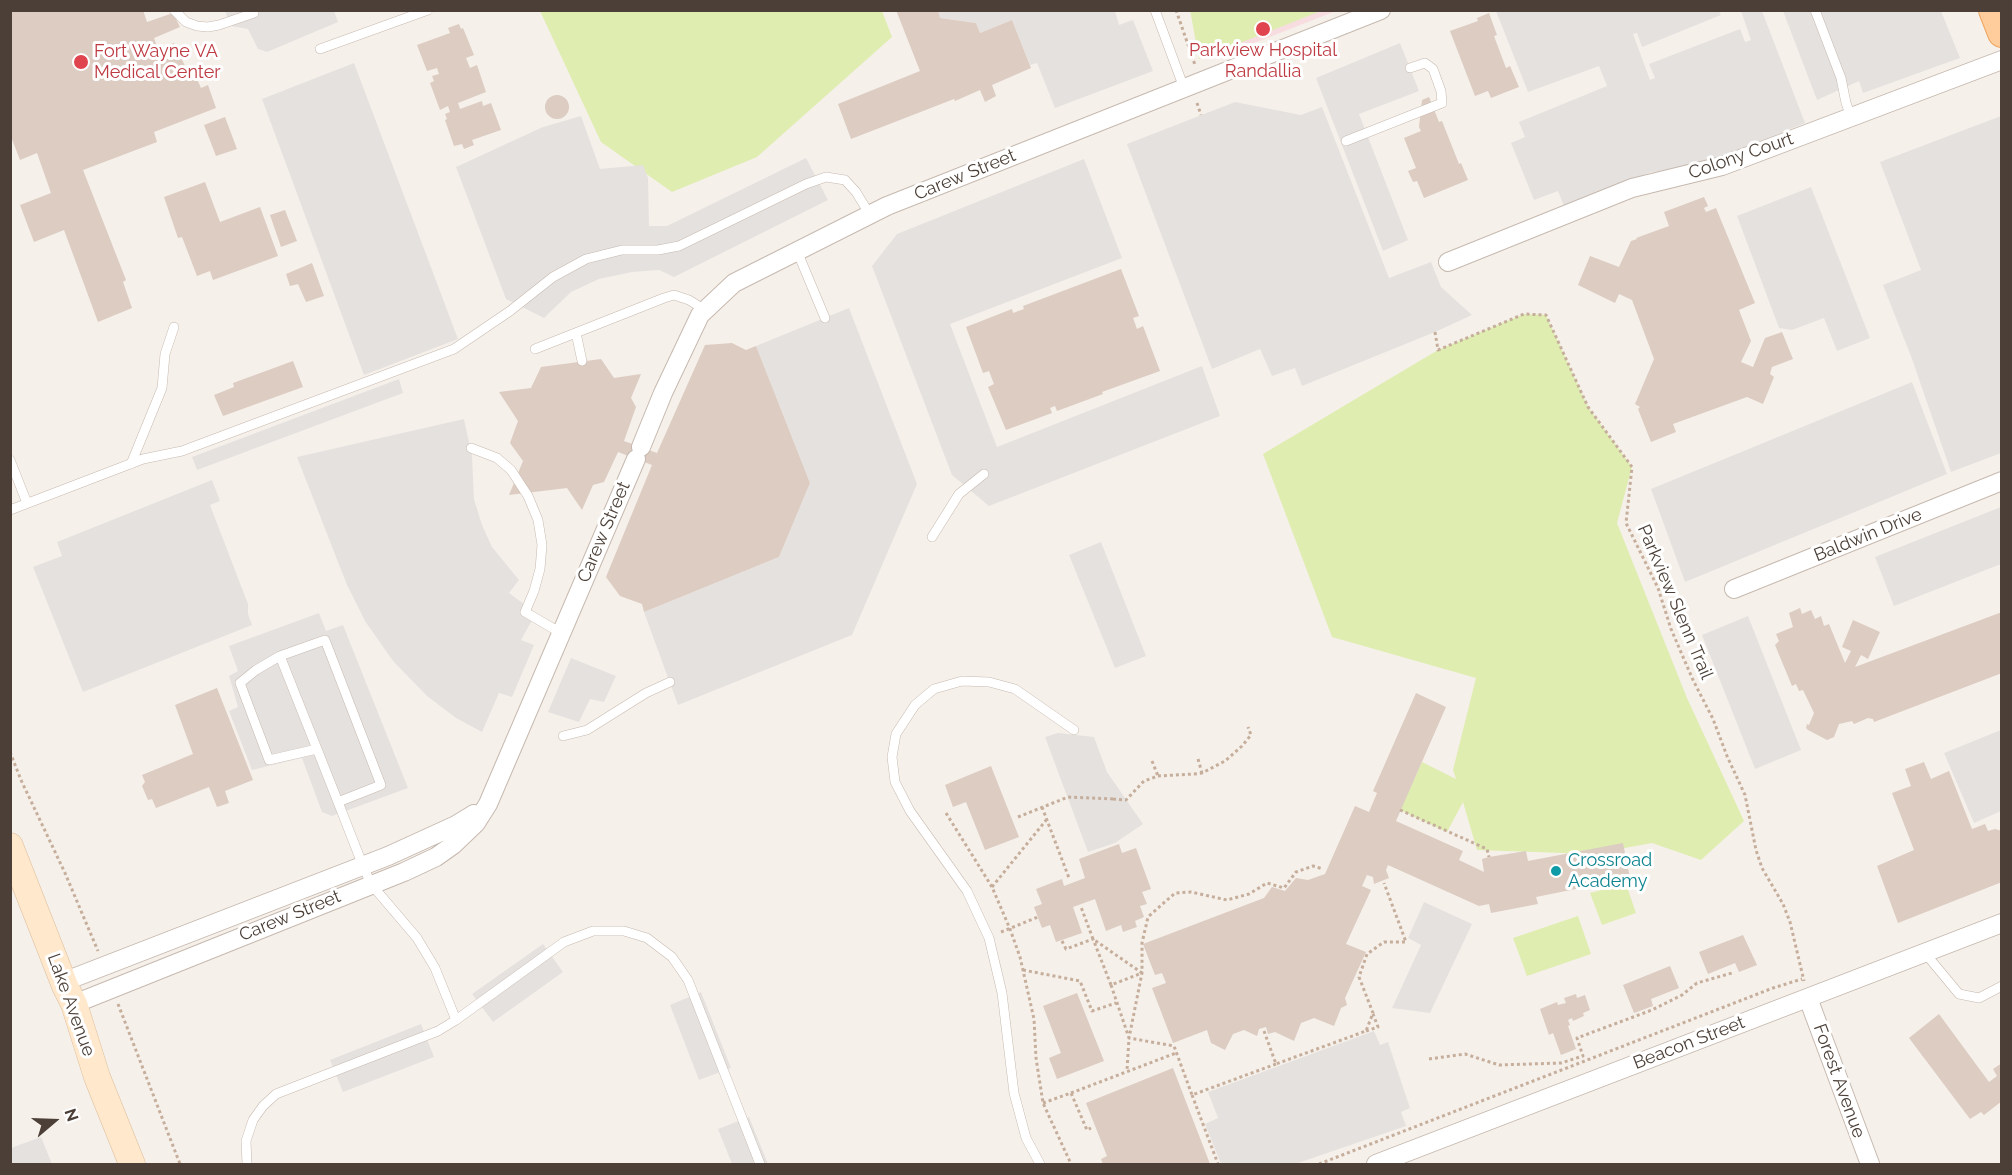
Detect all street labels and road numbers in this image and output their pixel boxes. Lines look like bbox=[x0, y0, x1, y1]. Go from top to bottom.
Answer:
street label: Colony Court bbox=[1686, 128, 1796, 184]
street label: Carew Street bbox=[911, 145, 1019, 205]
street label: Carew Street bbox=[573, 478, 635, 586]
street label: Baldwin Drive bbox=[1811, 504, 1925, 566]
street label: Parkview Slenn Trail bbox=[1633, 521, 1717, 683]
street label: Carew Street bbox=[236, 886, 344, 946]
street label: Lake Avenue bbox=[42, 951, 100, 1059]
street label: Beacon Street bbox=[1630, 1012, 1748, 1074]
street label: Forest Avenue bbox=[1808, 1021, 1870, 1141]

